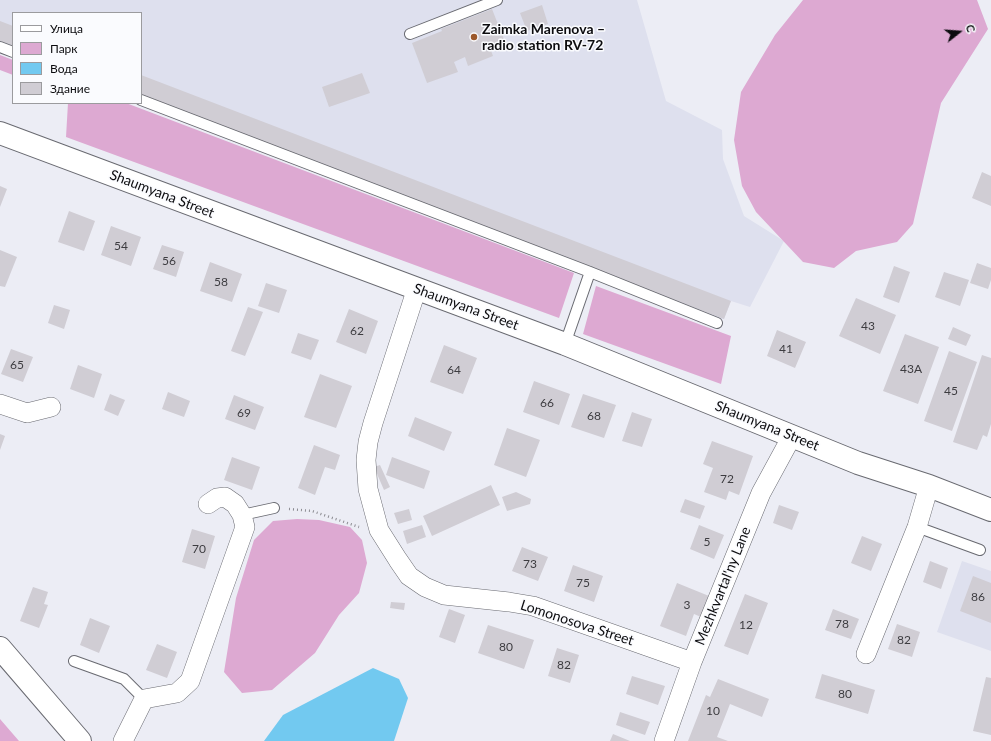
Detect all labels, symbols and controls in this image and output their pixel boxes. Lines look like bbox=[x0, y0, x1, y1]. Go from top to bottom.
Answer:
legend bbox=[12, 12, 142, 104]
north arrow bbox=[939, 12, 979, 52]
text: Улица bbox=[50, 21, 83, 36]
place label: Zaimka Marenova – radio station RV-72 bbox=[482, 21, 605, 54]
text: С bbox=[964, 23, 978, 34]
marker: Zaimka Marenova – radio station RV-72 bbox=[469, 32, 479, 42]
text: Парк bbox=[50, 41, 78, 56]
text: Вода bbox=[50, 61, 78, 76]
text: Здание bbox=[50, 81, 90, 96]
street label: Shaumyana Street bbox=[107, 166, 217, 222]
house number: 54 bbox=[114, 239, 128, 253]
house number: 56 bbox=[162, 254, 176, 268]
house number: 58 bbox=[214, 275, 228, 289]
street label: Shaumyana Street bbox=[411, 280, 521, 334]
house number: 43 bbox=[861, 319, 875, 333]
house number: 62 bbox=[350, 324, 364, 338]
house number: 41 bbox=[779, 342, 793, 356]
house number: 65 bbox=[10, 358, 24, 372]
house number: 43А bbox=[900, 362, 922, 376]
house number: 64 bbox=[447, 363, 461, 377]
house number: 45 bbox=[944, 384, 958, 398]
house number: 66 bbox=[540, 396, 554, 410]
street label: Shaumyana Street bbox=[713, 397, 821, 455]
house number: 69 bbox=[237, 406, 251, 420]
house number: 68 bbox=[587, 409, 601, 423]
house number: 72 bbox=[720, 472, 734, 486]
street label: Mezhkvartal'ny Lane bbox=[692, 524, 754, 648]
house number: 5 bbox=[704, 535, 710, 549]
house number: 70 bbox=[192, 542, 206, 556]
house number: 73 bbox=[523, 557, 537, 571]
house number: 75 bbox=[576, 576, 590, 590]
house number: 86 bbox=[971, 590, 985, 604]
street label: Lomonosova Street bbox=[518, 597, 636, 649]
house number: 3 bbox=[684, 598, 690, 612]
house number: 78 bbox=[835, 617, 849, 631]
house number: 12 bbox=[739, 618, 753, 632]
house number: 82 bbox=[897, 633, 911, 647]
house number: 80 bbox=[499, 640, 513, 654]
house number: 82 bbox=[557, 658, 571, 672]
house number: 80 bbox=[838, 687, 852, 701]
house number: 10 bbox=[706, 704, 720, 718]

